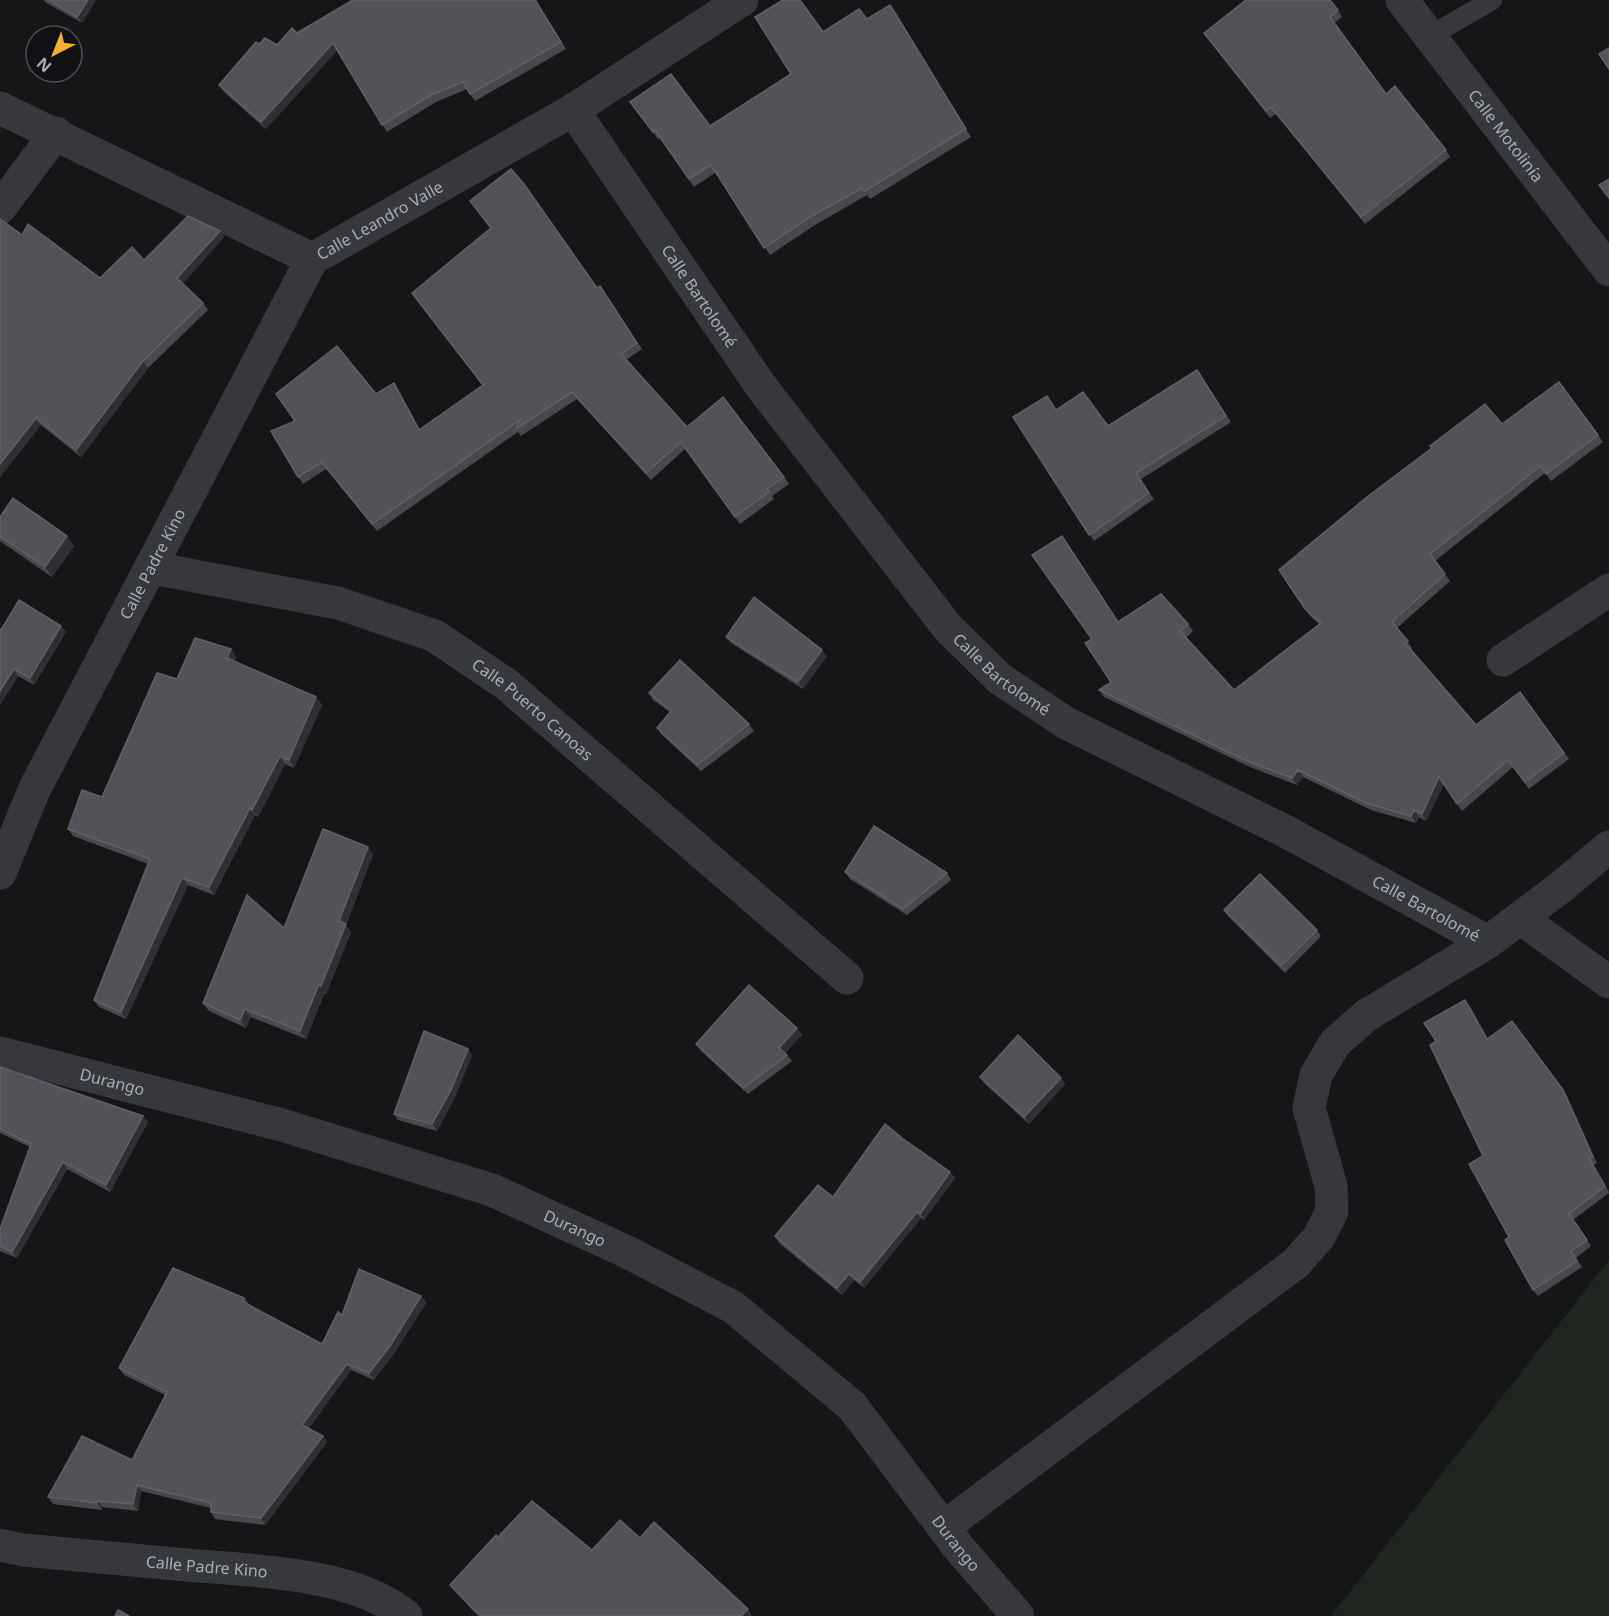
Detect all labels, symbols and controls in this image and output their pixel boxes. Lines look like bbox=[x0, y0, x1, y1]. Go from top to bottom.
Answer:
north arrow bbox=[24, 24, 84, 84]
text: N bbox=[32, 53, 56, 78]
street label: Calle Motolinía bbox=[1463, 85, 1549, 187]
street label: Calle Leandro Valle bbox=[312, 175, 447, 265]
street label: Calle Bartolomé bbox=[657, 240, 742, 352]
street label: Calle Padre Kino bbox=[114, 505, 190, 623]
street label: Calle Bartolomé bbox=[948, 628, 1055, 721]
street label: Calle Puerto Canoas bbox=[468, 653, 598, 765]
street label: Calle Bartolomé bbox=[1368, 870, 1484, 947]
street label: Durango bbox=[78, 1063, 147, 1101]
street label: Durango bbox=[540, 1204, 610, 1252]
street label: Durango bbox=[927, 1511, 985, 1576]
street label: Calle Padre Kino bbox=[145, 1550, 269, 1583]

